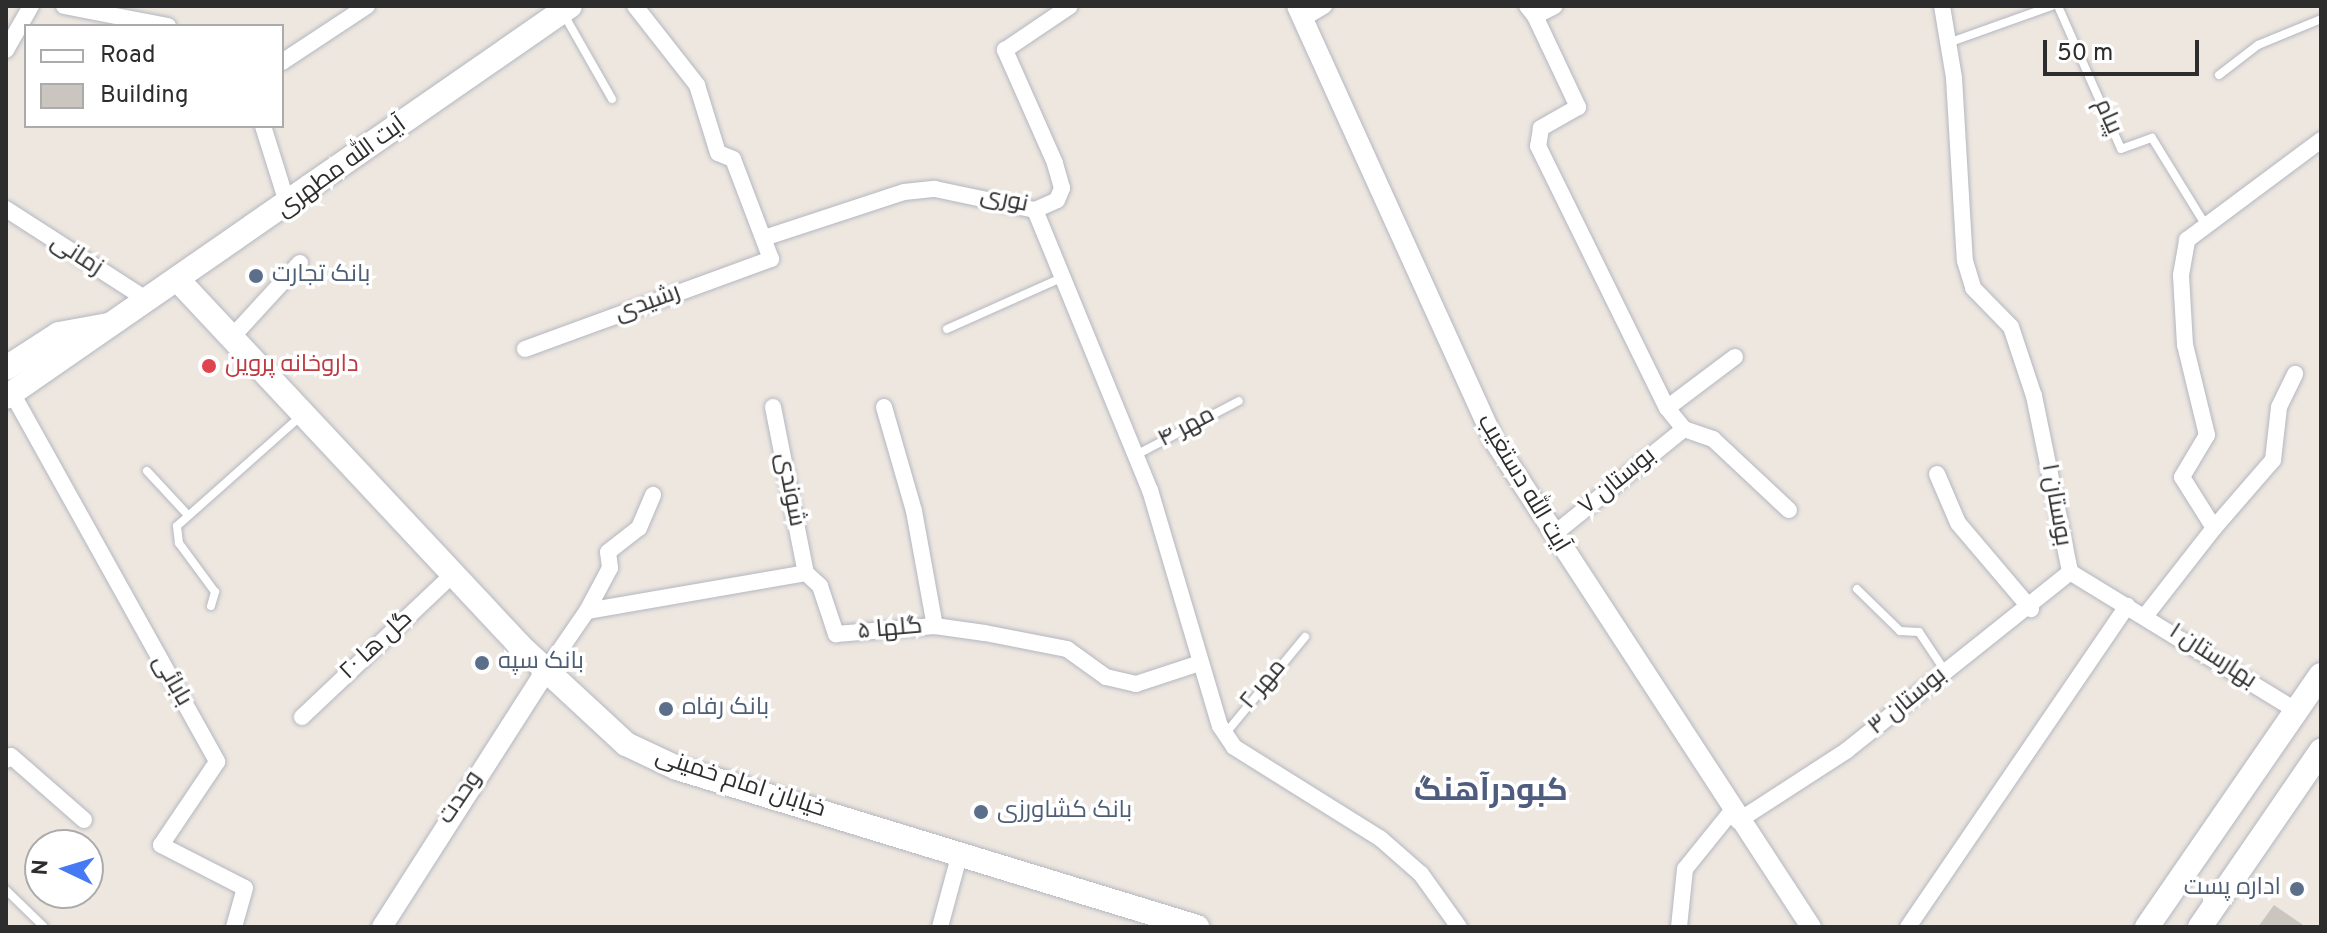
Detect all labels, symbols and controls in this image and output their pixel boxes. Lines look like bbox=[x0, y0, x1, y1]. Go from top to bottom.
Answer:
legend bbox=[24, 24, 284, 128]
scale bar bbox=[2047, 24, 2203, 74]
text: 50 m bbox=[2057, 39, 2113, 69]
text: Road bbox=[100, 41, 156, 71]
text: Building bbox=[100, 81, 189, 111]
street label: پیام bbox=[2087, 95, 2127, 139]
street label: آیت الله مطهری bbox=[271, 111, 413, 225]
street label: نوری bbox=[977, 182, 1031, 220]
street label: زمانی bbox=[44, 229, 108, 283]
place label: بانک تجارت bbox=[272, 262, 370, 290]
marker: بانک تجارت bbox=[247, 267, 265, 285]
street label: رشیدی bbox=[611, 279, 685, 329]
place label: داروخانه پروین bbox=[225, 352, 359, 380]
marker: داروخانه پروین bbox=[200, 357, 218, 375]
street label: مهر ۴ bbox=[1154, 401, 1220, 455]
street label: آیت الله دستغیب bbox=[1470, 410, 1574, 558]
street label: بوستان ۷ bbox=[1574, 442, 1662, 522]
street label: شوندی bbox=[768, 451, 810, 529]
street label: بوستان ۱ bbox=[2034, 461, 2076, 549]
street label: گل ها ۲۰ bbox=[335, 605, 419, 687]
street label: گلها ۵ bbox=[856, 613, 924, 647]
street label: بهارستان ۱ bbox=[2163, 618, 2261, 696]
place label: بانک سپه bbox=[498, 649, 584, 677]
street label: بابائی bbox=[145, 650, 197, 712]
marker: بانک سپه bbox=[473, 654, 491, 672]
street label: مهر ۲ bbox=[1235, 654, 1293, 716]
street label: بوستان ۳ bbox=[1863, 662, 1953, 742]
place label: بانک رفاه bbox=[682, 695, 769, 723]
marker: بانک رفاه bbox=[657, 700, 675, 718]
street label: خیابان امام خمینی bbox=[651, 743, 829, 825]
street label: وحدت bbox=[433, 766, 489, 830]
district label: کبودرآهنگ bbox=[1414, 773, 1568, 811]
place label: بانک کشاورزی bbox=[997, 798, 1132, 826]
marker: بانک کشاورزی bbox=[972, 803, 990, 821]
north arrow bbox=[24, 829, 104, 909]
text: N bbox=[28, 859, 56, 876]
place label: اداره پست bbox=[2184, 875, 2281, 903]
marker: اداره پست bbox=[2288, 880, 2306, 898]

